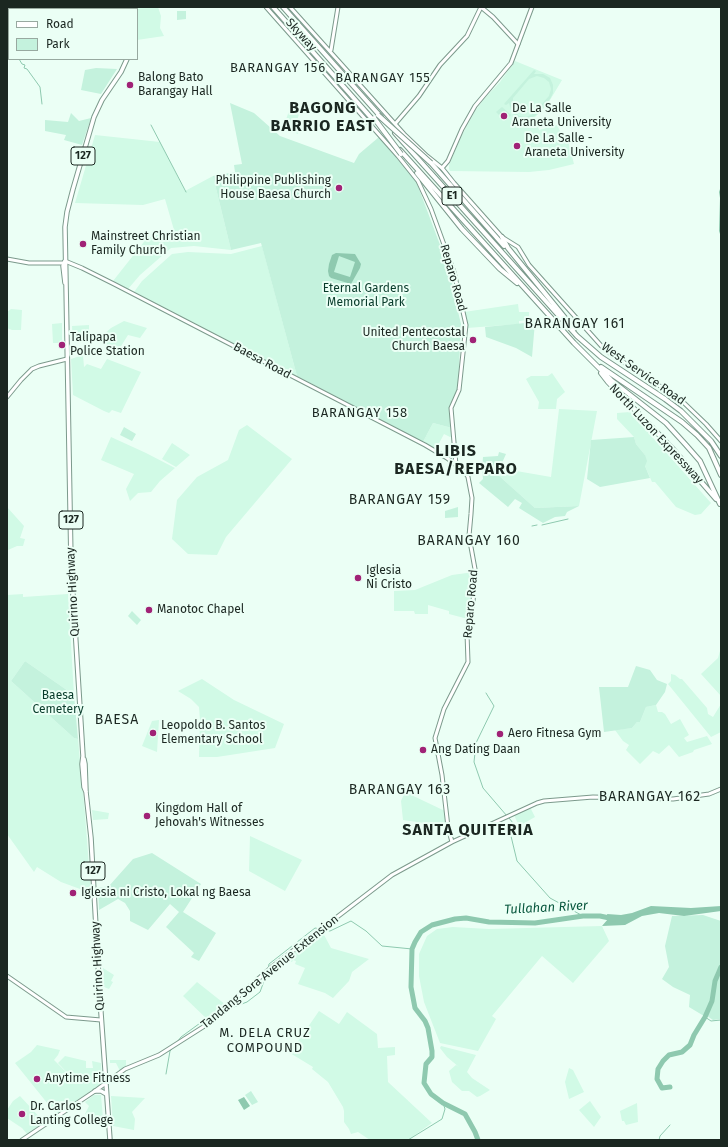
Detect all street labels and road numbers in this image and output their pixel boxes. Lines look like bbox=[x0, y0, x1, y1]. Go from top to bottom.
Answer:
street label: Skyway bbox=[283, 16, 319, 54]
road number: 127 bbox=[71, 147, 95, 165]
road number: E1 bbox=[442, 187, 462, 205]
street label: Reparo Road bbox=[437, 243, 469, 313]
street label: Baesa Road bbox=[231, 340, 293, 382]
street label: West Service Road bbox=[598, 340, 688, 408]
street label: North Luzon Expressway bbox=[606, 381, 706, 487]
road number: 127 bbox=[59, 511, 83, 529]
street label: Quirino Highway bbox=[63, 547, 83, 637]
street label: Reparo Road bbox=[461, 569, 481, 639]
road number: 127 bbox=[81, 862, 105, 880]
street label: Tandang Sora Avenue Extension bbox=[198, 912, 342, 1032]
street label: Quirino Highway bbox=[88, 921, 108, 1011]

